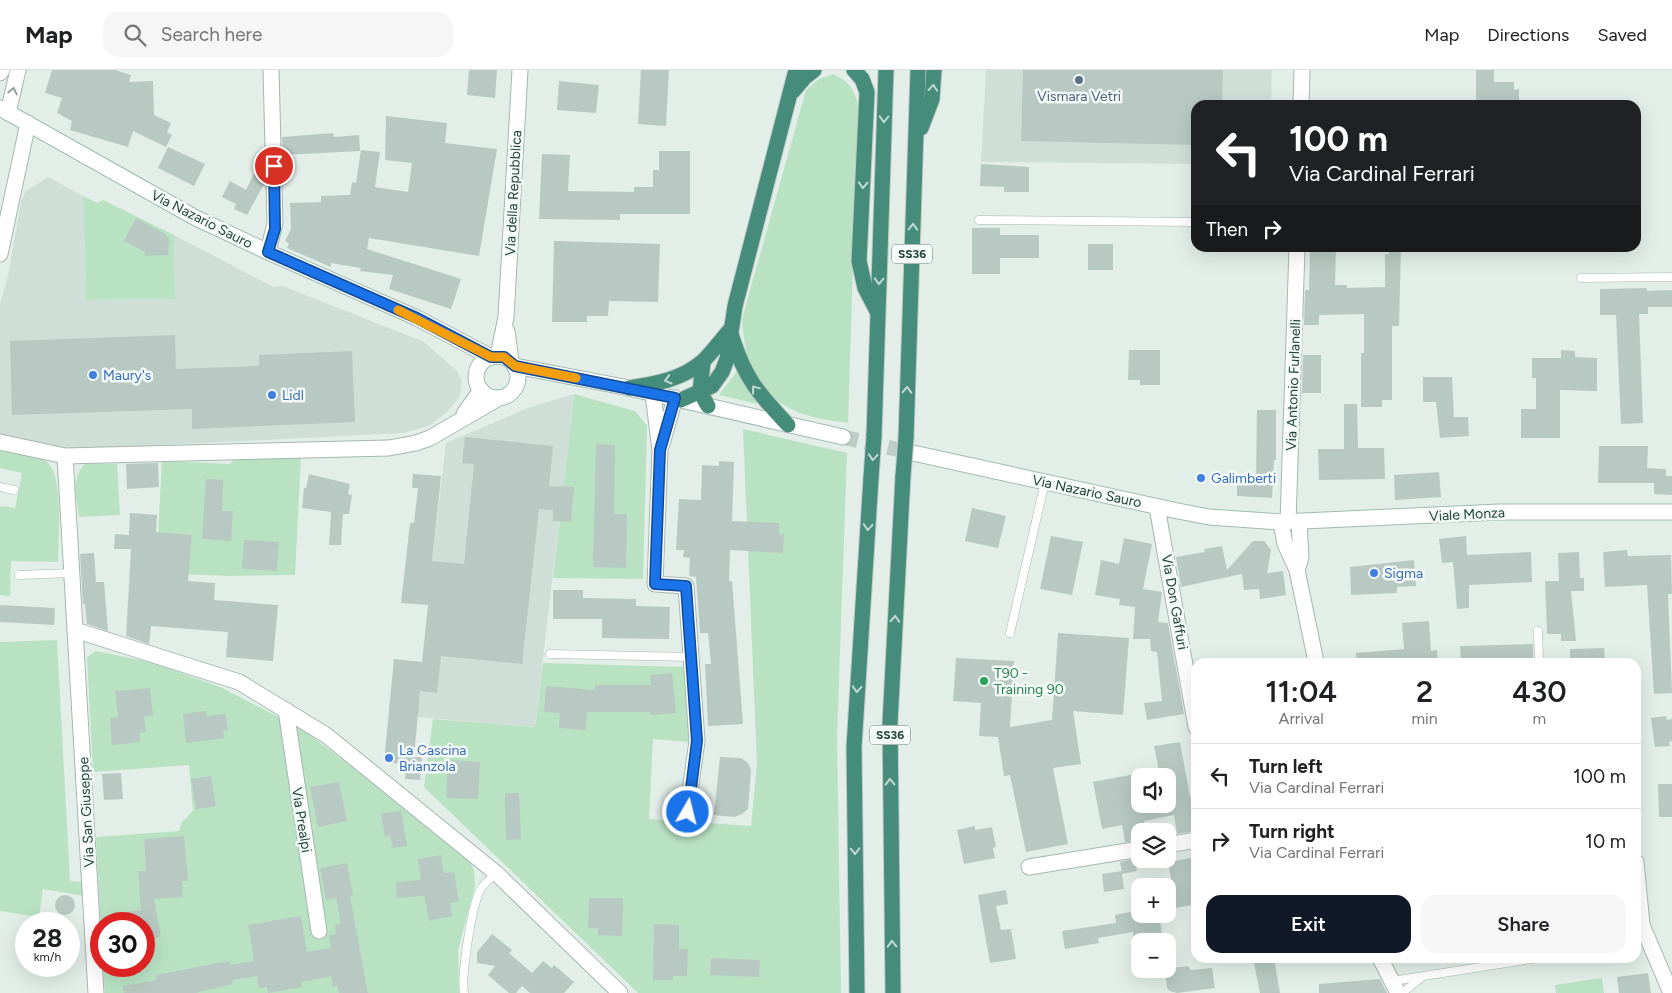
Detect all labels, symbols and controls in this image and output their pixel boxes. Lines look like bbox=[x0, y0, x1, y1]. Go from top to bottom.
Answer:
search box bbox=[103, 12, 453, 57]
text: Map bbox=[25, 20, 73, 49]
icon: search bbox=[121, 21, 149, 49]
text: Search here bbox=[161, 23, 262, 46]
text: Map bbox=[1424, 24, 1459, 46]
text: Directions bbox=[1487, 24, 1569, 46]
text: Saved bbox=[1597, 24, 1647, 46]
marker: Vismara Vetri bbox=[1073, 74, 1085, 86]
one-way arrow bbox=[927, 84, 938, 92]
one-way arrow bbox=[7, 87, 18, 96]
place label: Vismara Vetri bbox=[1037, 88, 1121, 105]
one-way arrow bbox=[879, 115, 889, 123]
text: 100 m bbox=[1289, 118, 1388, 160]
icon: left bbox=[1206, 120, 1271, 185]
street label: Via della Repubblica bbox=[502, 130, 525, 256]
pin bbox=[253, 145, 295, 187]
icon: arrive bbox=[260, 152, 288, 180]
text: Via Cardinal Ferrari bbox=[1289, 160, 1475, 187]
one-way arrow bbox=[857, 181, 868, 189]
street label: Via Nazario Sauro bbox=[148, 187, 255, 252]
icon: right bbox=[1258, 215, 1286, 243]
text: Then bbox=[1206, 218, 1248, 241]
one-way arrow bbox=[908, 223, 919, 231]
road number: SS36 bbox=[892, 244, 932, 263]
one-way arrow bbox=[874, 278, 884, 285]
street label: Via Antonio Furlanelli bbox=[1283, 319, 1304, 451]
place label: Maury's bbox=[103, 367, 151, 384]
marker: Maury's bbox=[87, 369, 99, 381]
one-way arrow bbox=[664, 374, 672, 384]
one-way arrow bbox=[902, 385, 913, 393]
one-way arrow bbox=[753, 386, 761, 395]
place label: Lidl bbox=[282, 387, 304, 404]
marker: Lidl bbox=[266, 389, 278, 401]
one-way arrow bbox=[867, 453, 878, 461]
place label: Galimberti bbox=[1211, 470, 1276, 487]
street label: Via Nazario Sauro bbox=[1031, 472, 1143, 511]
marker: Galimberti bbox=[1195, 472, 1207, 484]
street label: Viale Monza bbox=[1429, 504, 1505, 525]
one-way arrow bbox=[863, 523, 874, 531]
street label: Via Don Gaffuri bbox=[1158, 553, 1191, 651]
place label: Sigma bbox=[1384, 565, 1423, 582]
marker: Sigma bbox=[1368, 567, 1380, 579]
one-way arrow bbox=[890, 615, 901, 623]
place label: T90 - Training 90 bbox=[994, 665, 1064, 698]
text: 11:04 bbox=[1265, 673, 1337, 710]
text: 2 bbox=[1416, 673, 1433, 710]
text: 430 bbox=[1512, 673, 1567, 710]
marker: T90 - Training 90 bbox=[978, 675, 990, 687]
one-way arrow bbox=[852, 685, 863, 693]
text: Arrival bbox=[1279, 709, 1324, 728]
text: min bbox=[1411, 709, 1438, 728]
text: m bbox=[1533, 709, 1546, 728]
road number: SS36 bbox=[870, 726, 910, 744]
place label: La Cascina Brianzola bbox=[399, 742, 466, 775]
marker: La Cascina Brianzola bbox=[383, 752, 395, 764]
text: Turn left bbox=[1249, 755, 1323, 778]
street label: Via San Giuseppe bbox=[75, 756, 98, 868]
icon: left bbox=[1206, 762, 1234, 790]
text: 100 m bbox=[1573, 765, 1626, 788]
map controls bbox=[1131, 768, 1176, 978]
button: sound bbox=[1131, 768, 1176, 813]
one-way arrow bbox=[885, 778, 895, 786]
text: Via Cardinal Ferrari bbox=[1249, 778, 1384, 797]
position arrow bbox=[661, 785, 713, 837]
street label: Via Prealpi bbox=[288, 786, 315, 854]
text: Turn right bbox=[1249, 820, 1335, 843]
button: layers bbox=[1131, 823, 1176, 868]
icon: right bbox=[1206, 827, 1234, 855]
text: 10 m bbox=[1585, 830, 1626, 853]
text: Via Cardinal Ferrari bbox=[1249, 843, 1384, 862]
one-way arrow bbox=[850, 848, 860, 856]
button: + bbox=[1131, 878, 1176, 923]
button: Exit bbox=[1206, 895, 1411, 953]
button: Share bbox=[1421, 895, 1626, 953]
speed limit sign: 30 bbox=[90, 912, 155, 977]
text: 28 bbox=[33, 923, 62, 953]
button: − bbox=[1131, 933, 1176, 978]
one-way arrow bbox=[887, 940, 898, 948]
text: km/h bbox=[34, 950, 61, 964]

